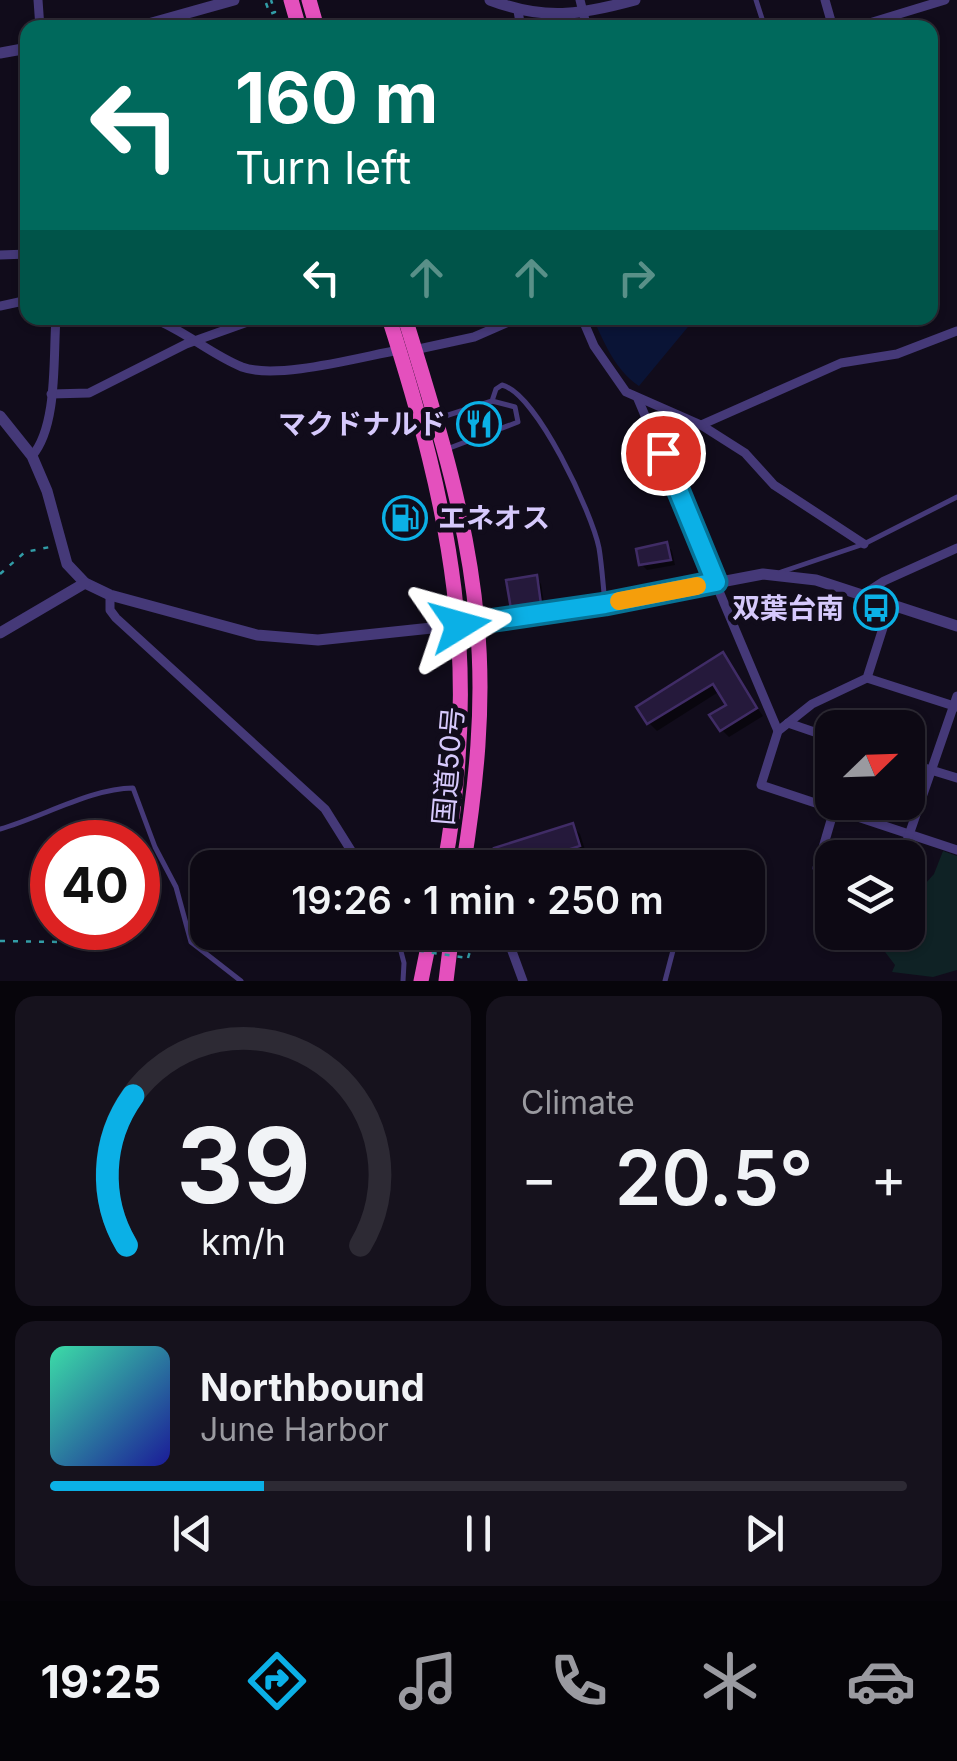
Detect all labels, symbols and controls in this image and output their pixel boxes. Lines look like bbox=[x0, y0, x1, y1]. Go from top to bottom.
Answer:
text: 160 m bbox=[235, 55, 438, 140]
icon: left bbox=[70, 60, 200, 190]
text: Turn left bbox=[235, 140, 411, 195]
icon: left bbox=[294, 250, 349, 305]
icon: ahead bbox=[399, 250, 454, 305]
icon: ahead bbox=[504, 250, 559, 305]
icon: right bbox=[609, 250, 664, 305]
restaurant icon: マクドナルド bbox=[456, 401, 502, 447]
place label: マクドナルド bbox=[278, 407, 446, 441]
pin bbox=[621, 411, 706, 496]
icon: arrive bbox=[636, 426, 691, 481]
fuel station icon: エネオス bbox=[382, 495, 428, 541]
place label: エネオス bbox=[438, 501, 550, 535]
position arrow bbox=[408, 573, 512, 677]
bus stop icon: 双葉台南 bbox=[853, 585, 899, 631]
place label: 双葉台南 bbox=[732, 591, 844, 625]
street label: 国道50号 bbox=[426, 705, 470, 827]
north arrow bbox=[815, 710, 925, 820]
map controls bbox=[815, 710, 925, 950]
speed limit sign: 40 bbox=[30, 820, 160, 950]
button: layers bbox=[815, 840, 925, 950]
text: 19:26 · 1 min · 250 m bbox=[291, 877, 664, 923]
text: Climate bbox=[521, 1083, 635, 1122]
text: 39 bbox=[176, 1102, 310, 1228]
text: 20.5° bbox=[615, 1132, 813, 1223]
text: − bbox=[521, 1145, 557, 1211]
text: + bbox=[871, 1145, 907, 1211]
text: km/h bbox=[201, 1220, 285, 1264]
text: Northbound bbox=[200, 1364, 425, 1410]
text: June Harbor bbox=[200, 1410, 389, 1449]
icon: previous bbox=[165, 1506, 220, 1561]
icon: pause bbox=[451, 1506, 506, 1561]
icon: next bbox=[737, 1506, 792, 1561]
icon: directions bbox=[242, 1646, 312, 1716]
icon: music bbox=[393, 1646, 463, 1716]
icon: phone bbox=[544, 1646, 614, 1716]
icon: climate bbox=[695, 1646, 765, 1716]
icon: car bbox=[846, 1646, 916, 1716]
text: 19:25 bbox=[41, 1654, 161, 1709]

